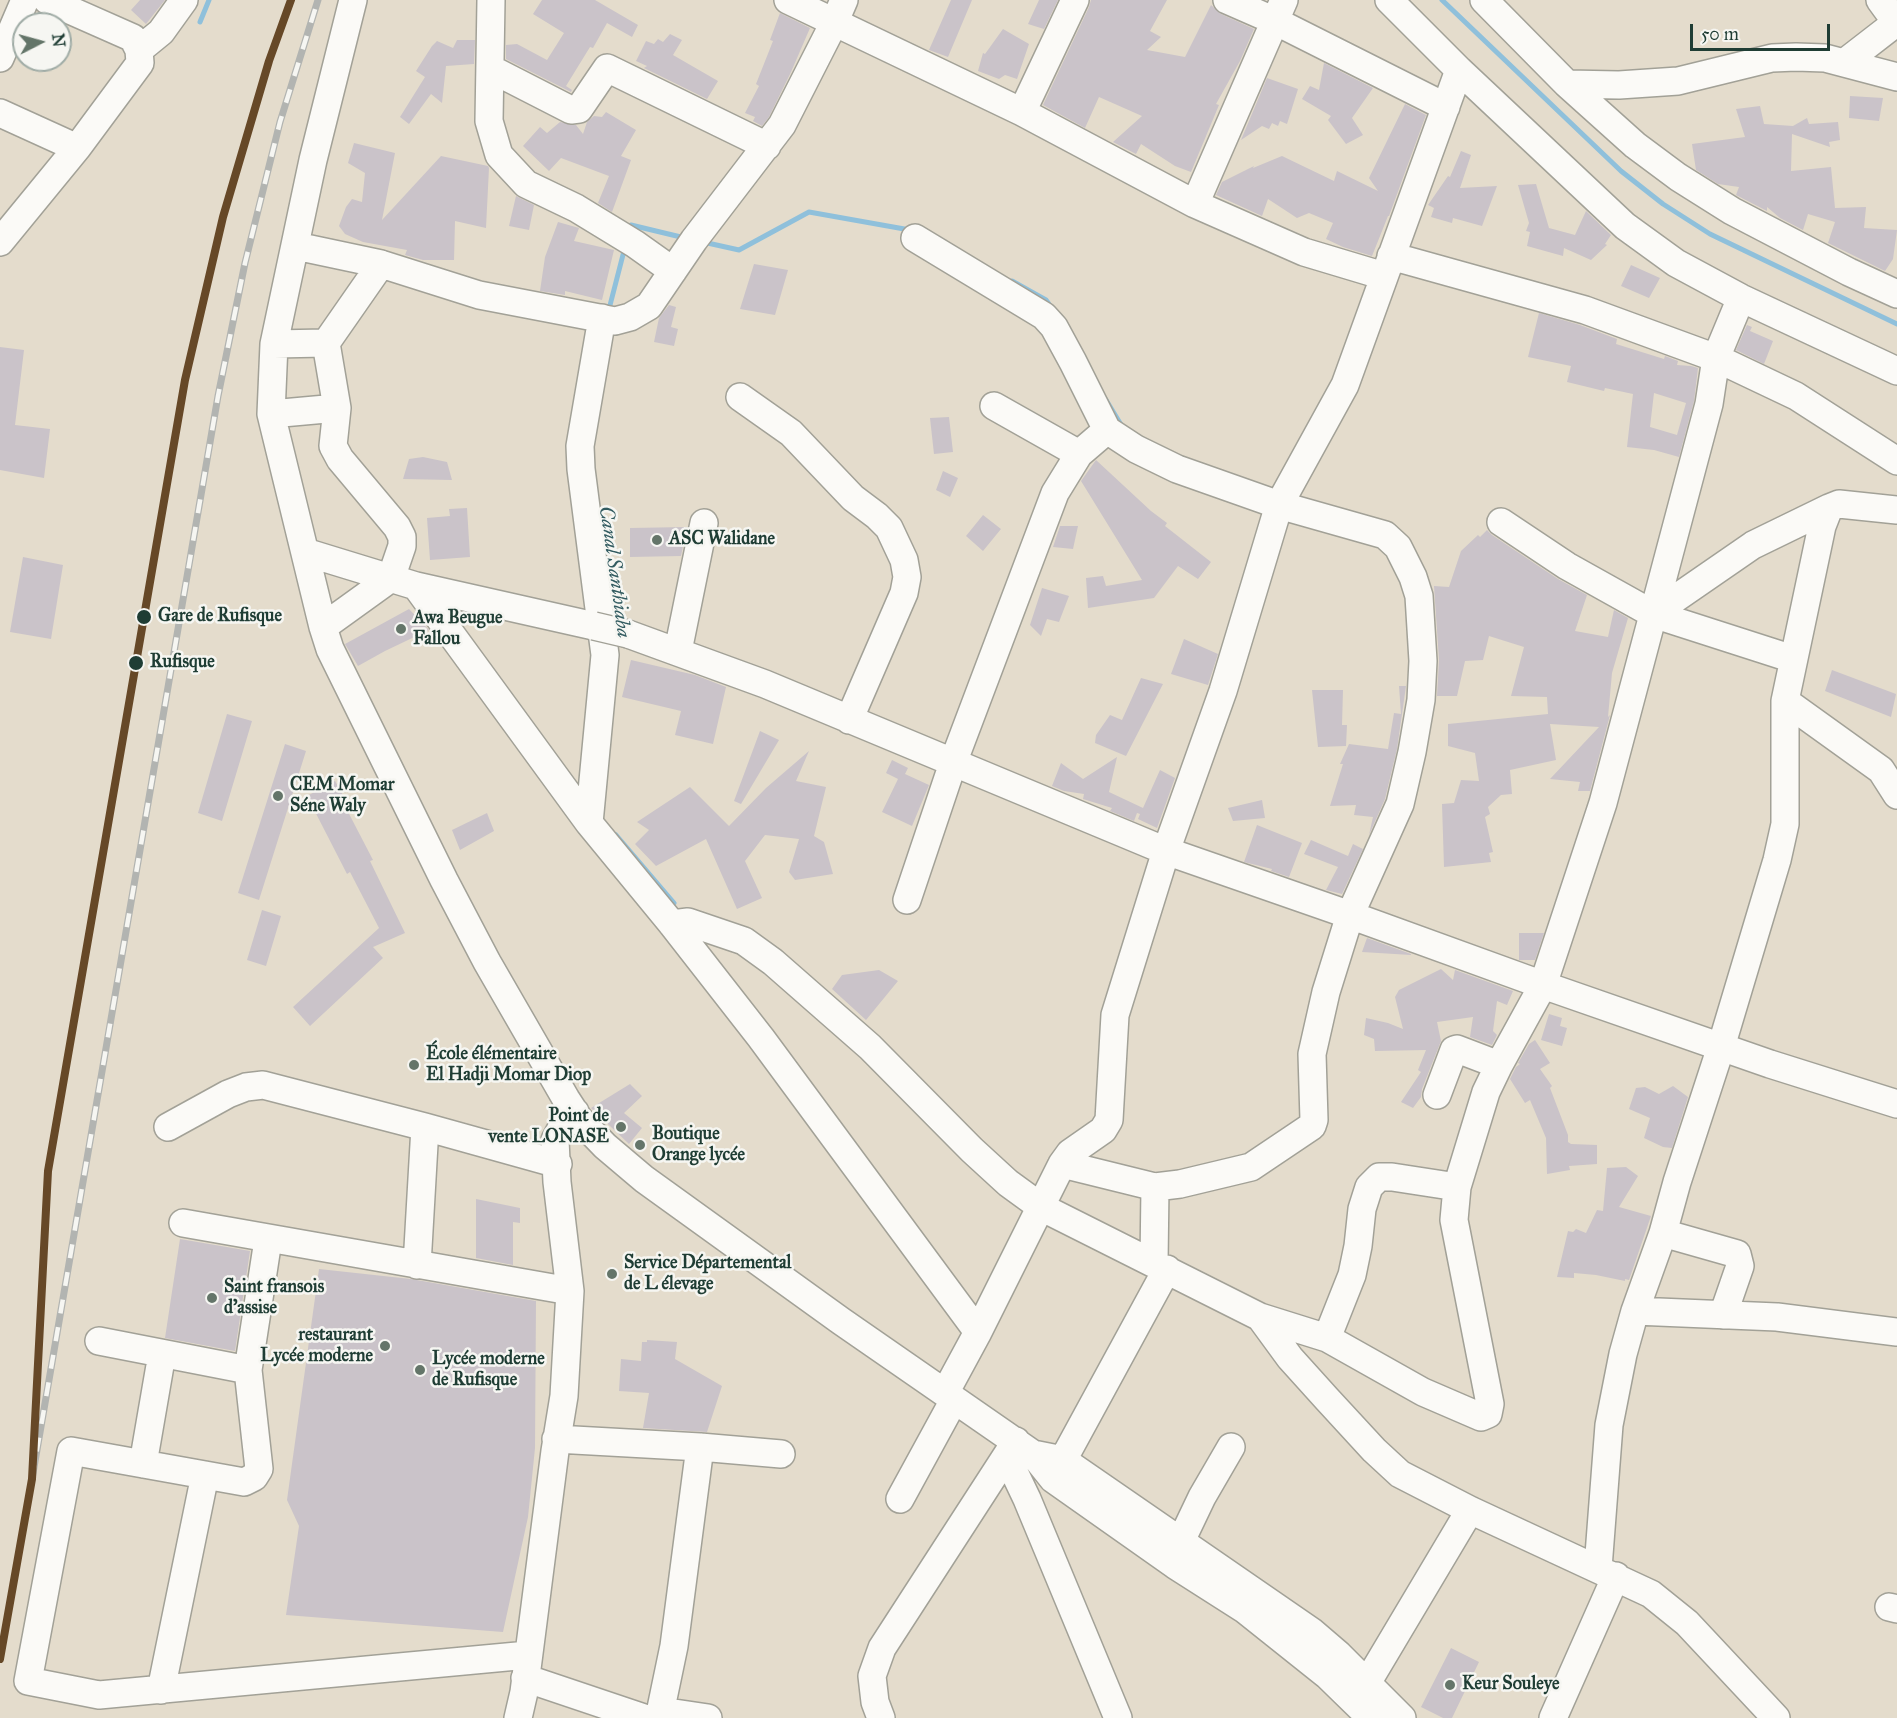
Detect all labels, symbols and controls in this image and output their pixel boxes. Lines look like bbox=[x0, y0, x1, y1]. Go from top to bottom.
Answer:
north arrow bbox=[12, 12, 72, 72]
scale bar bbox=[1693, 12, 1832, 50]
text: 50 m bbox=[1701, 23, 1739, 45]
text: N bbox=[48, 33, 69, 48]
water label: Canal Santhiaba bbox=[593, 505, 635, 639]
place label: ASC Walidane bbox=[669, 529, 775, 551]
marker: ASC Walidane bbox=[650, 533, 664, 547]
place label: Gare de Rufisque bbox=[158, 606, 282, 628]
marker: Gare de Rufisque bbox=[135, 608, 153, 626]
place label: Awa Beugue Fallou bbox=[413, 608, 502, 650]
marker: Awa Beugue Fallou bbox=[394, 622, 408, 636]
place label: Rufisque bbox=[150, 652, 215, 674]
marker: Rufisque bbox=[127, 654, 145, 672]
place label: CEM Momar Séne Waly bbox=[290, 775, 395, 818]
marker: CEM Momar Séne Waly bbox=[271, 789, 285, 803]
place label: École élémentaire El Hadji Momar Diop bbox=[426, 1044, 591, 1086]
marker: École élémentaire El Hadji Momar Diop bbox=[407, 1058, 421, 1072]
place label: Point de vente LONASE bbox=[488, 1106, 609, 1148]
marker: Point de vente LONASE bbox=[614, 1120, 628, 1134]
place label: Boutique Orange lycée bbox=[652, 1124, 745, 1166]
marker: Boutique Orange lycée bbox=[633, 1138, 647, 1152]
place label: Service Départemental de L élevage bbox=[624, 1253, 791, 1296]
marker: Service Départemental de L élevage bbox=[605, 1267, 619, 1281]
place label: Saint fransois d'assise bbox=[224, 1277, 324, 1320]
marker: Saint fransois d'assise bbox=[205, 1291, 219, 1305]
place label: restaurant Lycée moderne bbox=[260, 1325, 373, 1368]
marker: restaurant Lycée moderne bbox=[378, 1339, 392, 1353]
place label: Lycée moderne de Rufisque bbox=[432, 1349, 545, 1392]
marker: Lycée moderne de Rufisque bbox=[413, 1363, 427, 1377]
place label: Keur Souleye bbox=[1462, 1674, 1559, 1696]
marker: Keur Souleye bbox=[1443, 1678, 1457, 1692]

